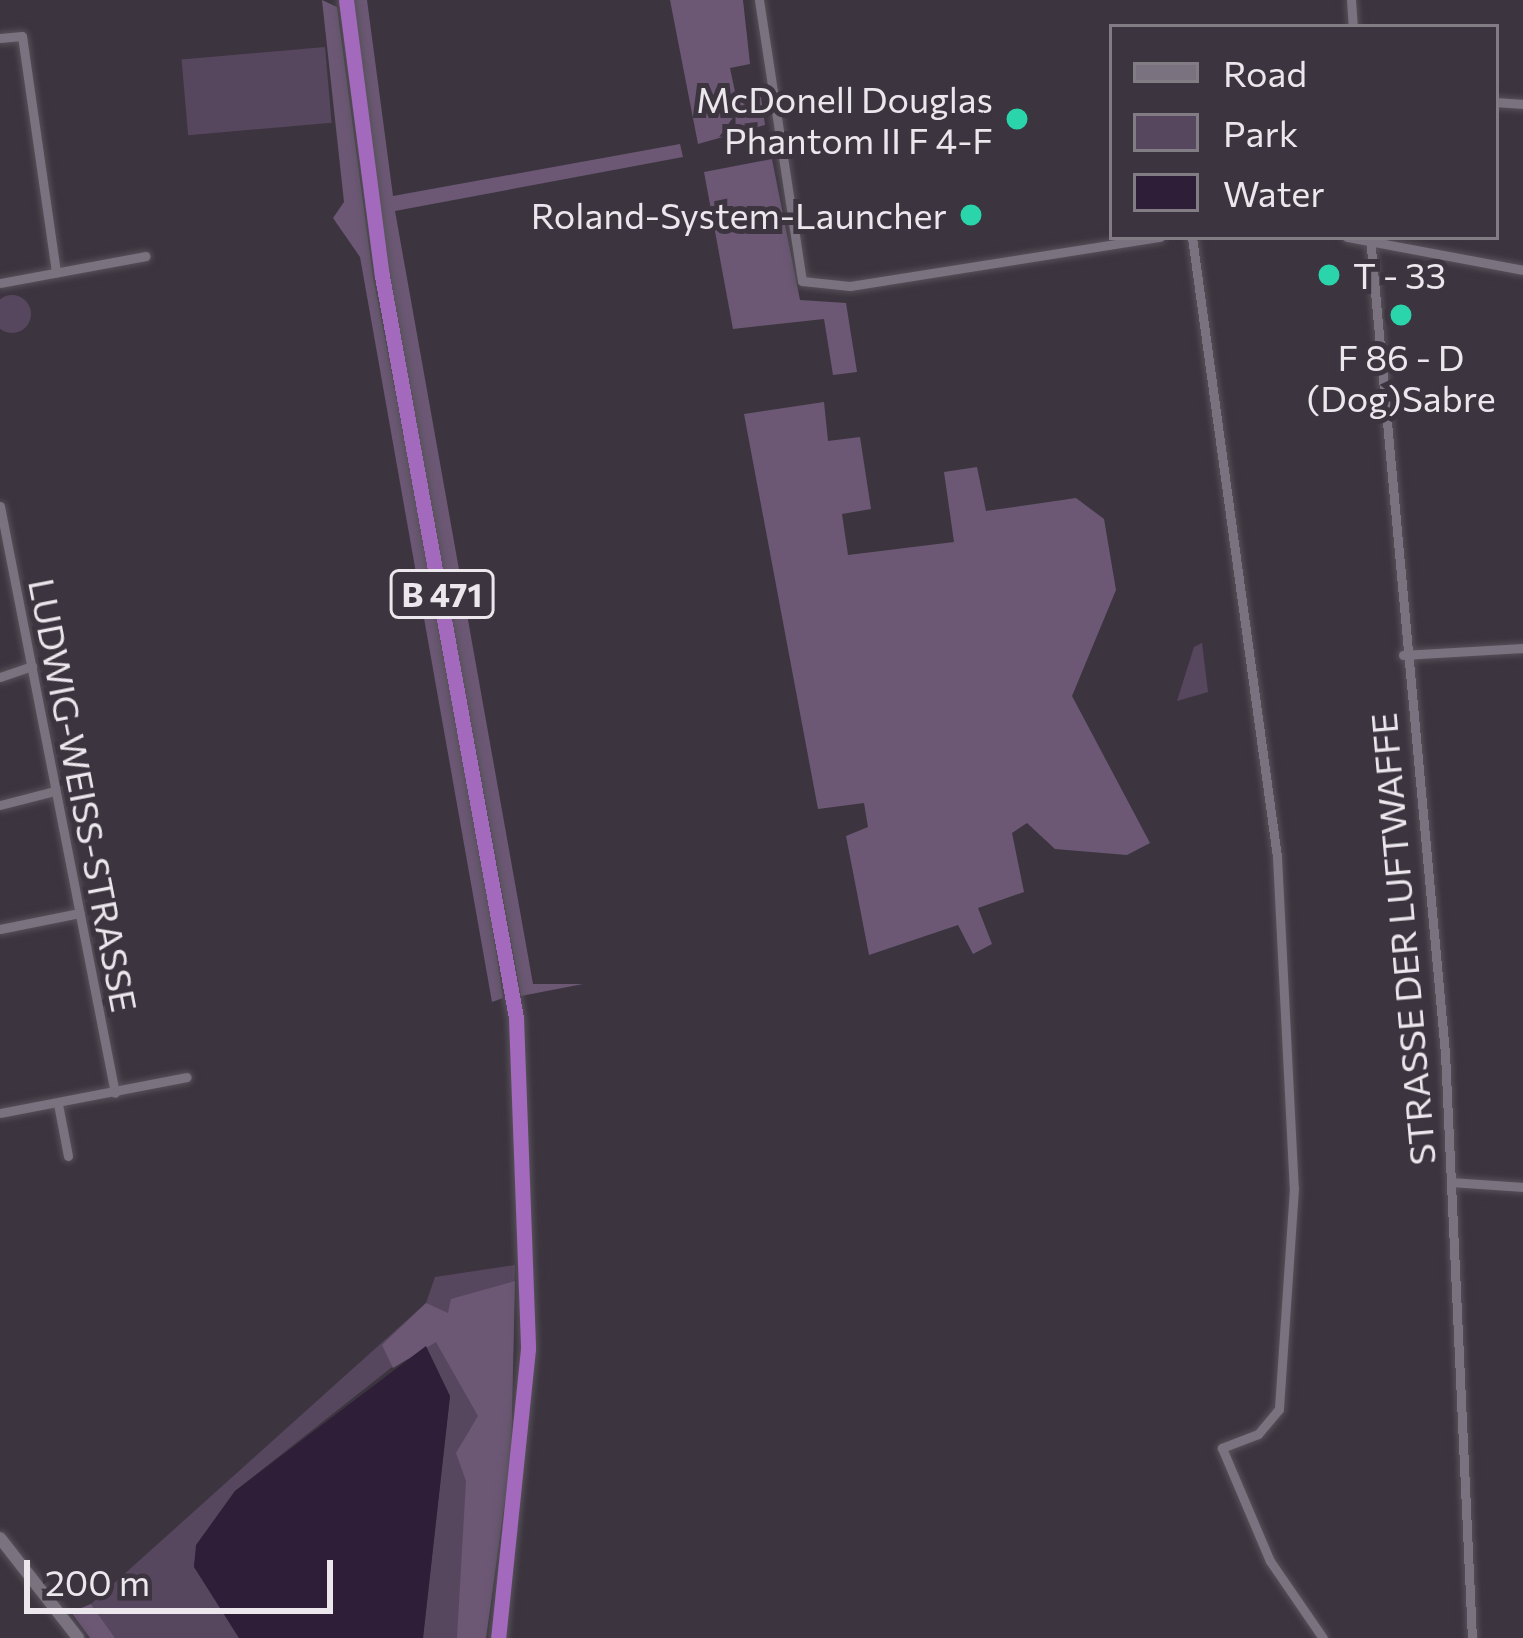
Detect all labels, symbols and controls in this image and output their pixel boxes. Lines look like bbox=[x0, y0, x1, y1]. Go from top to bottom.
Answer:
legend bbox=[1109, 24, 1499, 240]
text: Road bbox=[1223, 50, 1307, 94]
place label: McDonell Douglas Phantom II F 4-F bbox=[696, 76, 993, 161]
marker: McDonell Douglas Phantom II F 4-F bbox=[1004, 106, 1030, 132]
text: Park bbox=[1223, 110, 1298, 154]
text: Water bbox=[1223, 170, 1325, 214]
place label: Roland-System-Launcher bbox=[531, 193, 947, 237]
marker: Roland-System-Launcher bbox=[958, 202, 984, 228]
place label: T - 33 bbox=[1353, 253, 1446, 297]
marker: T - 33 bbox=[1316, 262, 1342, 288]
marker: F 86 - D (Dog)Sabre bbox=[1388, 302, 1414, 328]
place label: F 86 - D (Dog)Sabre bbox=[1306, 334, 1496, 419]
road number: B 471 bbox=[388, 567, 496, 621]
street label: LUDWIG-WEISS-STRASSE bbox=[21, 575, 147, 1015]
street label: STRASSE DER LUFTWAFFE bbox=[1361, 711, 1443, 1167]
scale bar bbox=[30, 1536, 339, 1610]
text: 200 m bbox=[45, 1559, 150, 1603]

